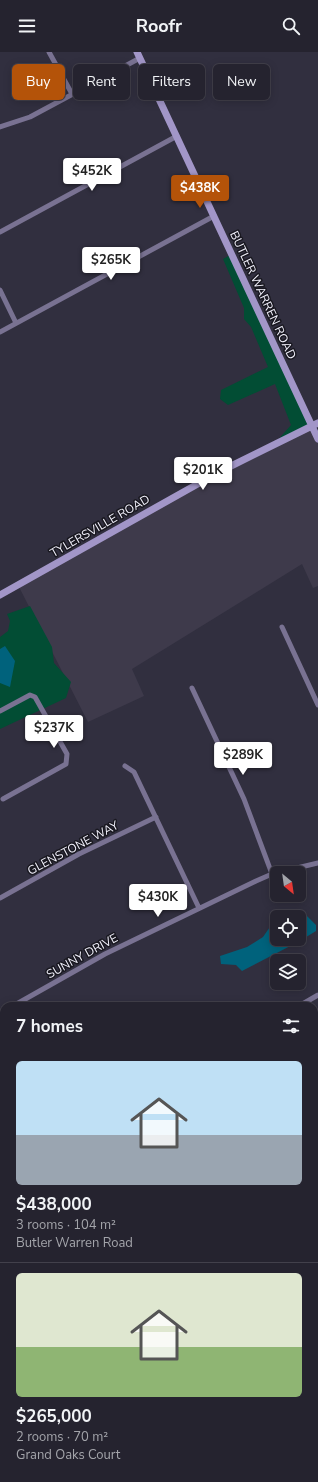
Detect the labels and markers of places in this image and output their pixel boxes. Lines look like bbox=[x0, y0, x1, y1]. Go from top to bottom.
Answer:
pin: $452K bbox=[64, 158, 120, 192]
pin: $438K bbox=[172, 175, 228, 209]
pin: $265K bbox=[83, 247, 139, 281]
pin: $201K bbox=[175, 457, 231, 491]
pin: $237K bbox=[26, 715, 82, 749]
pin: $289K bbox=[215, 742, 271, 776]
pin: $430K bbox=[130, 884, 186, 918]

